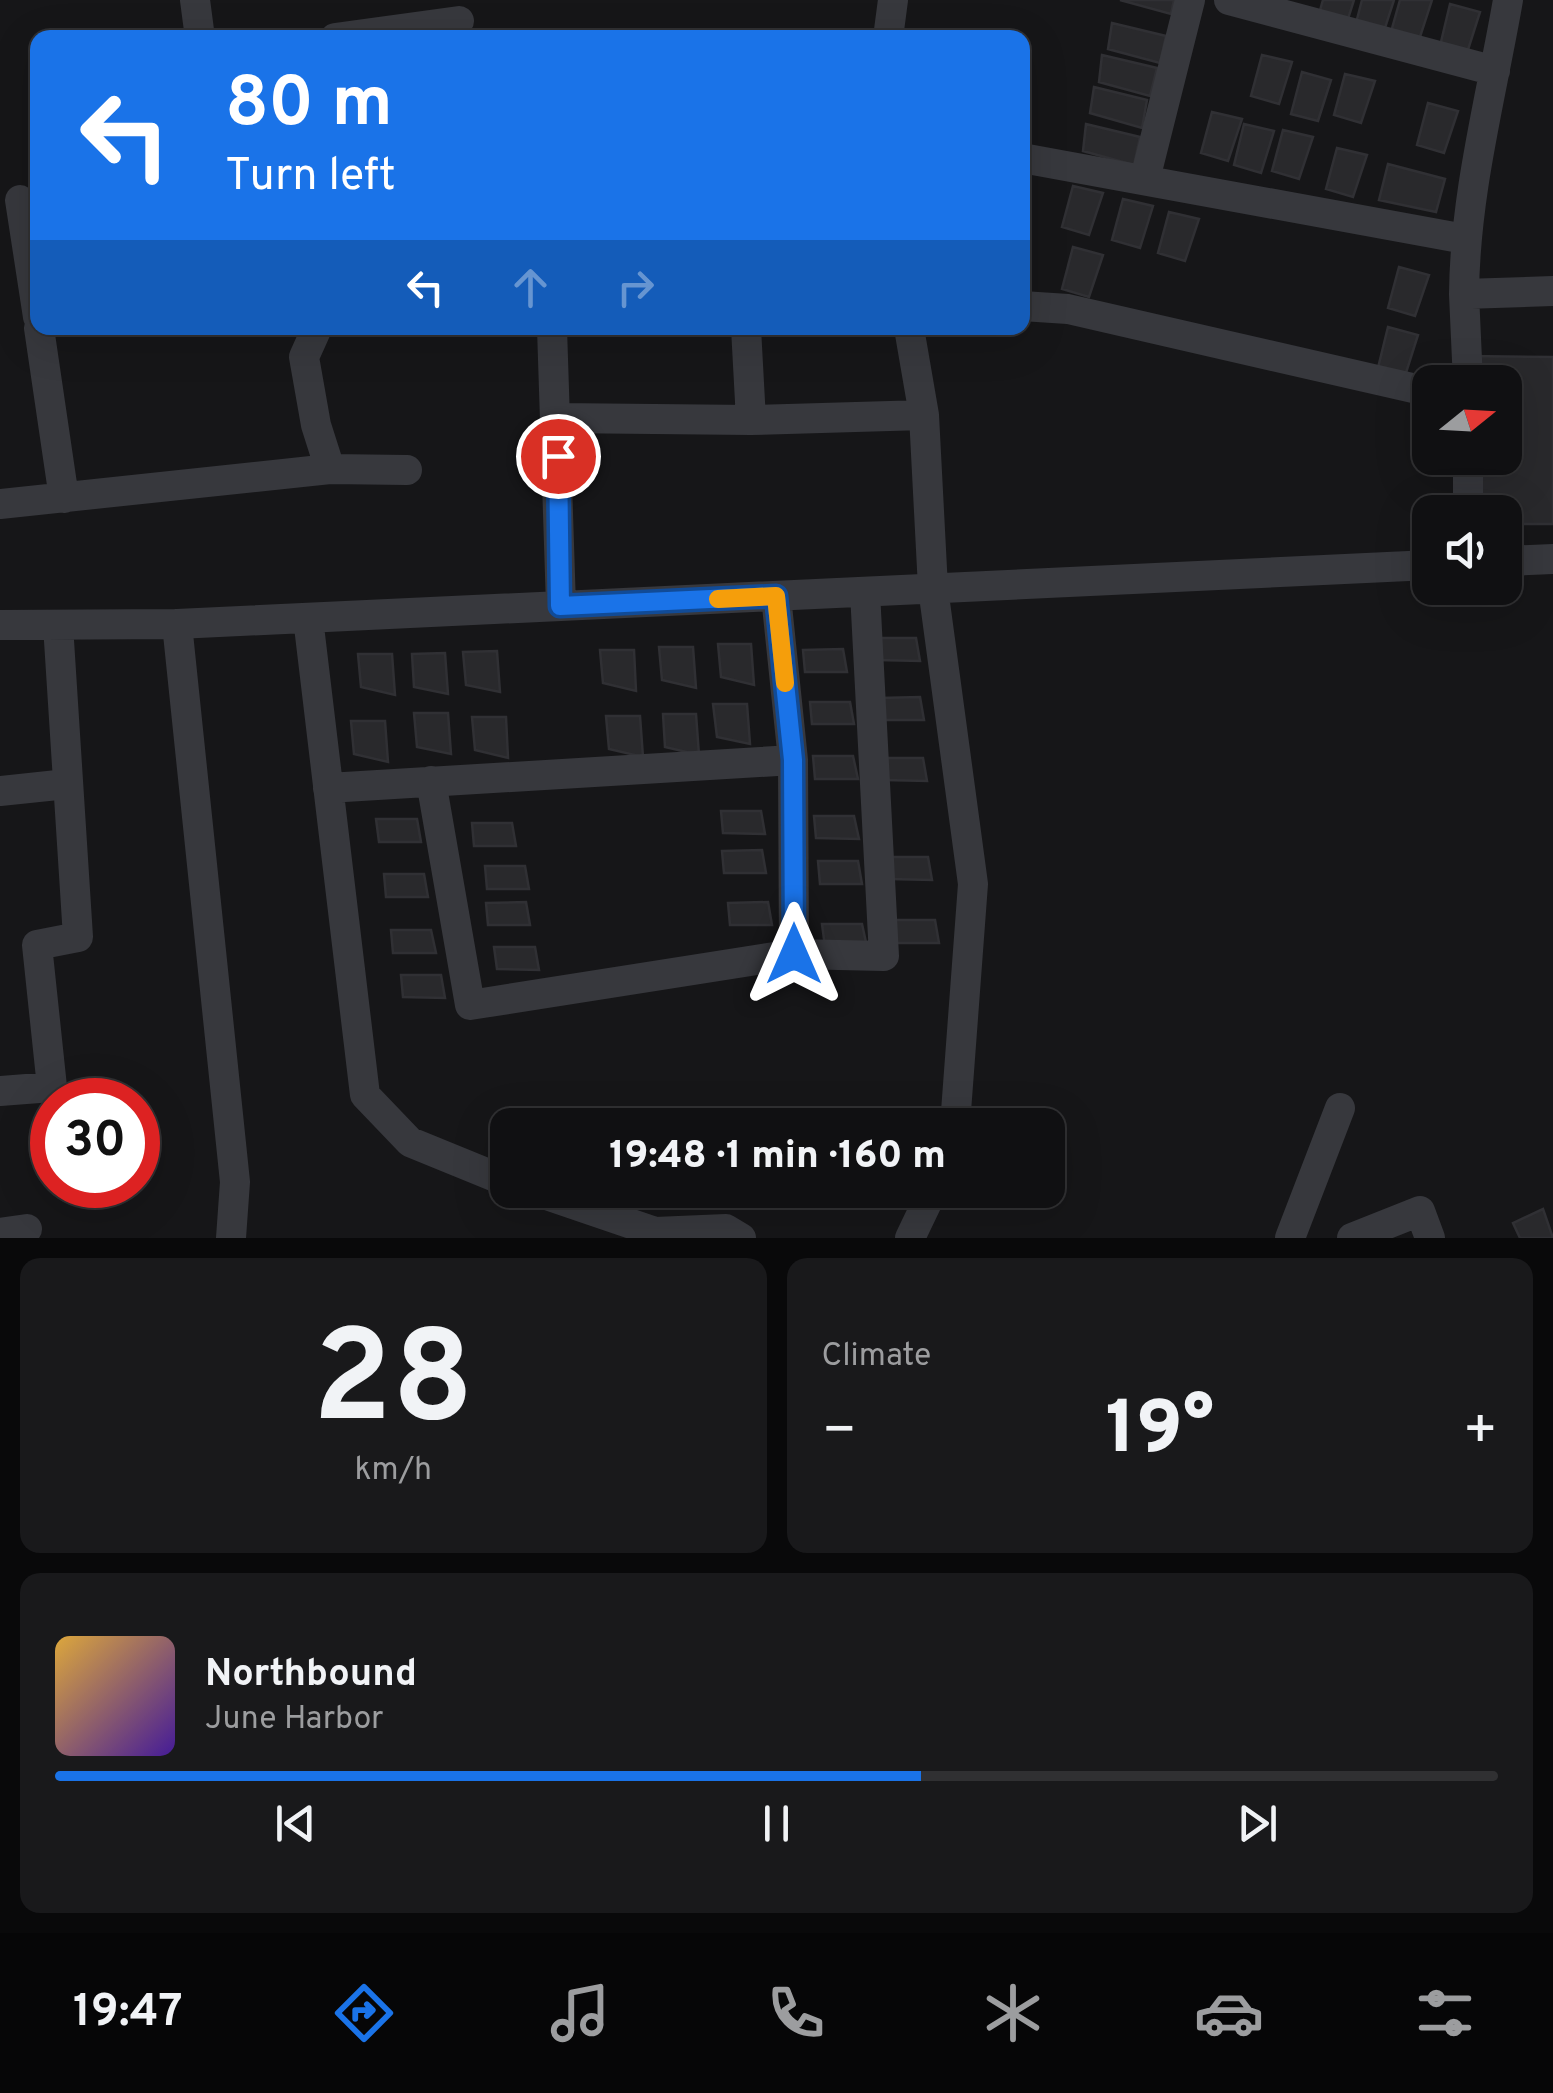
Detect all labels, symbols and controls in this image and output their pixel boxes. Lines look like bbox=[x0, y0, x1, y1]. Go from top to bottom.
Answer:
text: 80 m bbox=[225, 62, 393, 151]
icon: left bbox=[60, 70, 190, 200]
text: Turn left bbox=[225, 149, 396, 206]
icon: left bbox=[398, 260, 453, 315]
icon: ahead bbox=[503, 260, 558, 315]
icon: right bbox=[608, 260, 663, 315]
north arrow bbox=[1412, 365, 1522, 475]
map controls bbox=[1412, 365, 1522, 605]
pin bbox=[516, 414, 601, 499]
icon: arrive bbox=[531, 429, 586, 484]
button: sound bbox=[1412, 495, 1522, 605]
position arrow bbox=[742, 902, 846, 1006]
speed limit sign: 30 bbox=[30, 1078, 160, 1208]
text: 19:48 · 1 min · 160 m bbox=[609, 1133, 946, 1182]
text: 28 bbox=[313, 1303, 474, 1468]
text: Climate bbox=[822, 1337, 931, 1377]
text: 19° bbox=[1105, 1385, 1214, 1480]
text: − bbox=[822, 1398, 857, 1468]
text: + bbox=[1463, 1398, 1498, 1468]
text: km/h bbox=[354, 1451, 432, 1491]
text: Northbound bbox=[205, 1651, 417, 1700]
text: June Harbor bbox=[205, 1700, 384, 1740]
icon: previous bbox=[268, 1796, 323, 1851]
icon: pause bbox=[749, 1796, 804, 1851]
icon: next bbox=[1230, 1796, 1285, 1851]
icon: directions bbox=[329, 1978, 399, 2048]
icon: music bbox=[545, 1978, 615, 2048]
icon: phone bbox=[761, 1978, 831, 2048]
icon: climate bbox=[978, 1978, 1048, 2048]
icon: car bbox=[1194, 1978, 1264, 2048]
icon: filters bbox=[1410, 1978, 1480, 2048]
text: 19:47 bbox=[73, 1985, 183, 2042]

